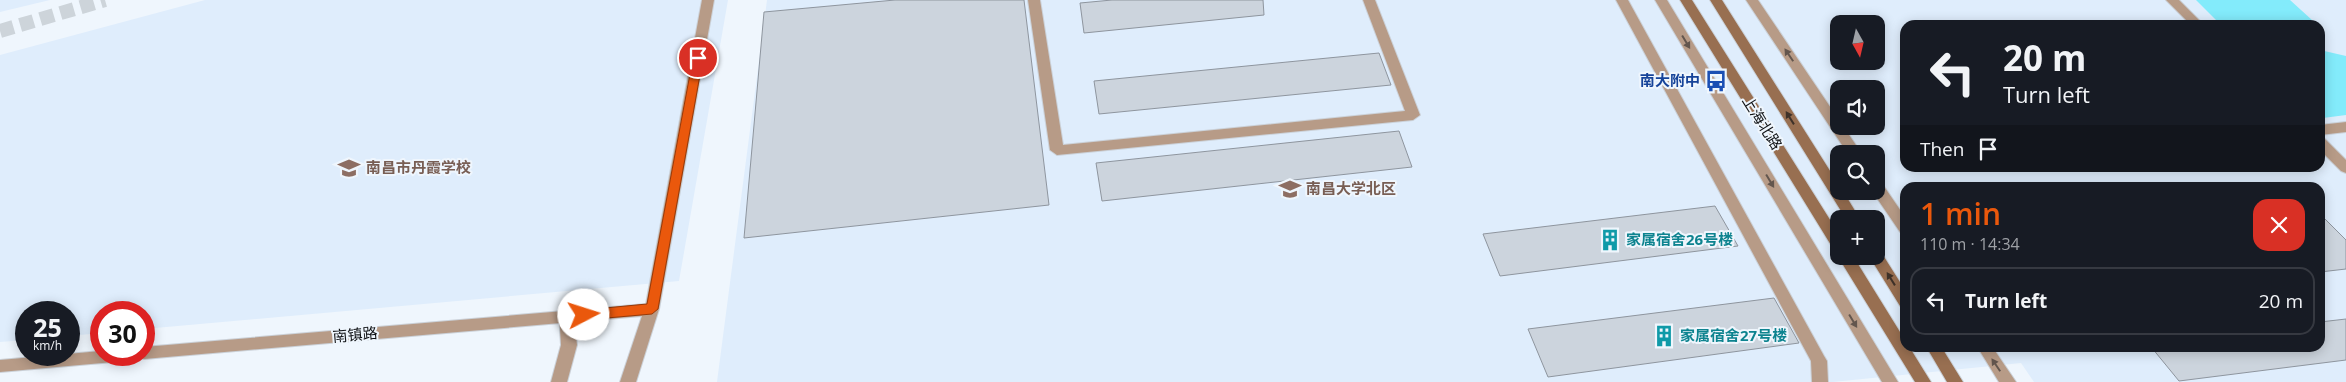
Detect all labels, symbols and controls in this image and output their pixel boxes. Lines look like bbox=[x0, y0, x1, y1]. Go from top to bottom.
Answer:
north arrow bbox=[1830, 15, 1885, 70]
map controls bbox=[1830, 15, 1885, 265]
text: 20 m bbox=[2003, 34, 2086, 81]
one-way arrow bbox=[1682, 35, 1691, 48]
pin bbox=[677, 37, 719, 79]
icon: left bbox=[1920, 40, 1985, 105]
icon: arrive bbox=[684, 44, 712, 72]
one-way arrow bbox=[1784, 48, 1794, 62]
bus stop icon: 南大附中 bbox=[1703, 68, 1729, 94]
place label: 南大附中 bbox=[1640, 70, 1700, 90]
text: Turn left bbox=[2003, 79, 2090, 109]
button: sound bbox=[1830, 80, 1885, 135]
street label: 上海北路 bbox=[1738, 92, 1787, 153]
one-way arrow bbox=[1785, 112, 1794, 125]
icon: arrive bbox=[1974, 135, 2002, 163]
text: Then bbox=[1920, 136, 1964, 162]
button: search bbox=[1830, 145, 1885, 200]
school or university icon: 南昌市丹霞学校 bbox=[336, 155, 362, 181]
place label: 南昌市丹霞学校 bbox=[366, 157, 471, 177]
one-way arrow bbox=[1765, 175, 1774, 188]
school or university icon: 南昌大学北区 bbox=[1277, 176, 1303, 202]
place label: 南昌大学北区 bbox=[1306, 178, 1396, 198]
text: 1 min bbox=[1920, 193, 2001, 234]
button: close bbox=[2253, 199, 2305, 251]
button: + bbox=[1830, 210, 1885, 265]
building icon: 家属宿舍26号楼 bbox=[1597, 227, 1623, 253]
place label: 家属宿舍26号楼 bbox=[1626, 229, 1733, 249]
text: 110 m · 14:34 bbox=[1920, 233, 2020, 255]
one-way arrow bbox=[1886, 272, 1895, 285]
icon: left bbox=[1922, 287, 1950, 315]
position arrow bbox=[557, 288, 609, 340]
text: Turn left bbox=[1965, 288, 2047, 314]
text: 20 m bbox=[2259, 288, 2303, 314]
speed limit sign: 30 bbox=[90, 301, 155, 366]
text: 25 bbox=[33, 310, 62, 344]
one-way arrow bbox=[1849, 314, 1858, 327]
street label: 南镇路 bbox=[332, 322, 378, 346]
building icon: 家属宿舍27号楼 bbox=[1651, 323, 1677, 349]
place label: 家属宿舍27号楼 bbox=[1680, 325, 1787, 345]
text: km/h bbox=[33, 337, 62, 354]
one-way arrow bbox=[1991, 358, 2001, 371]

